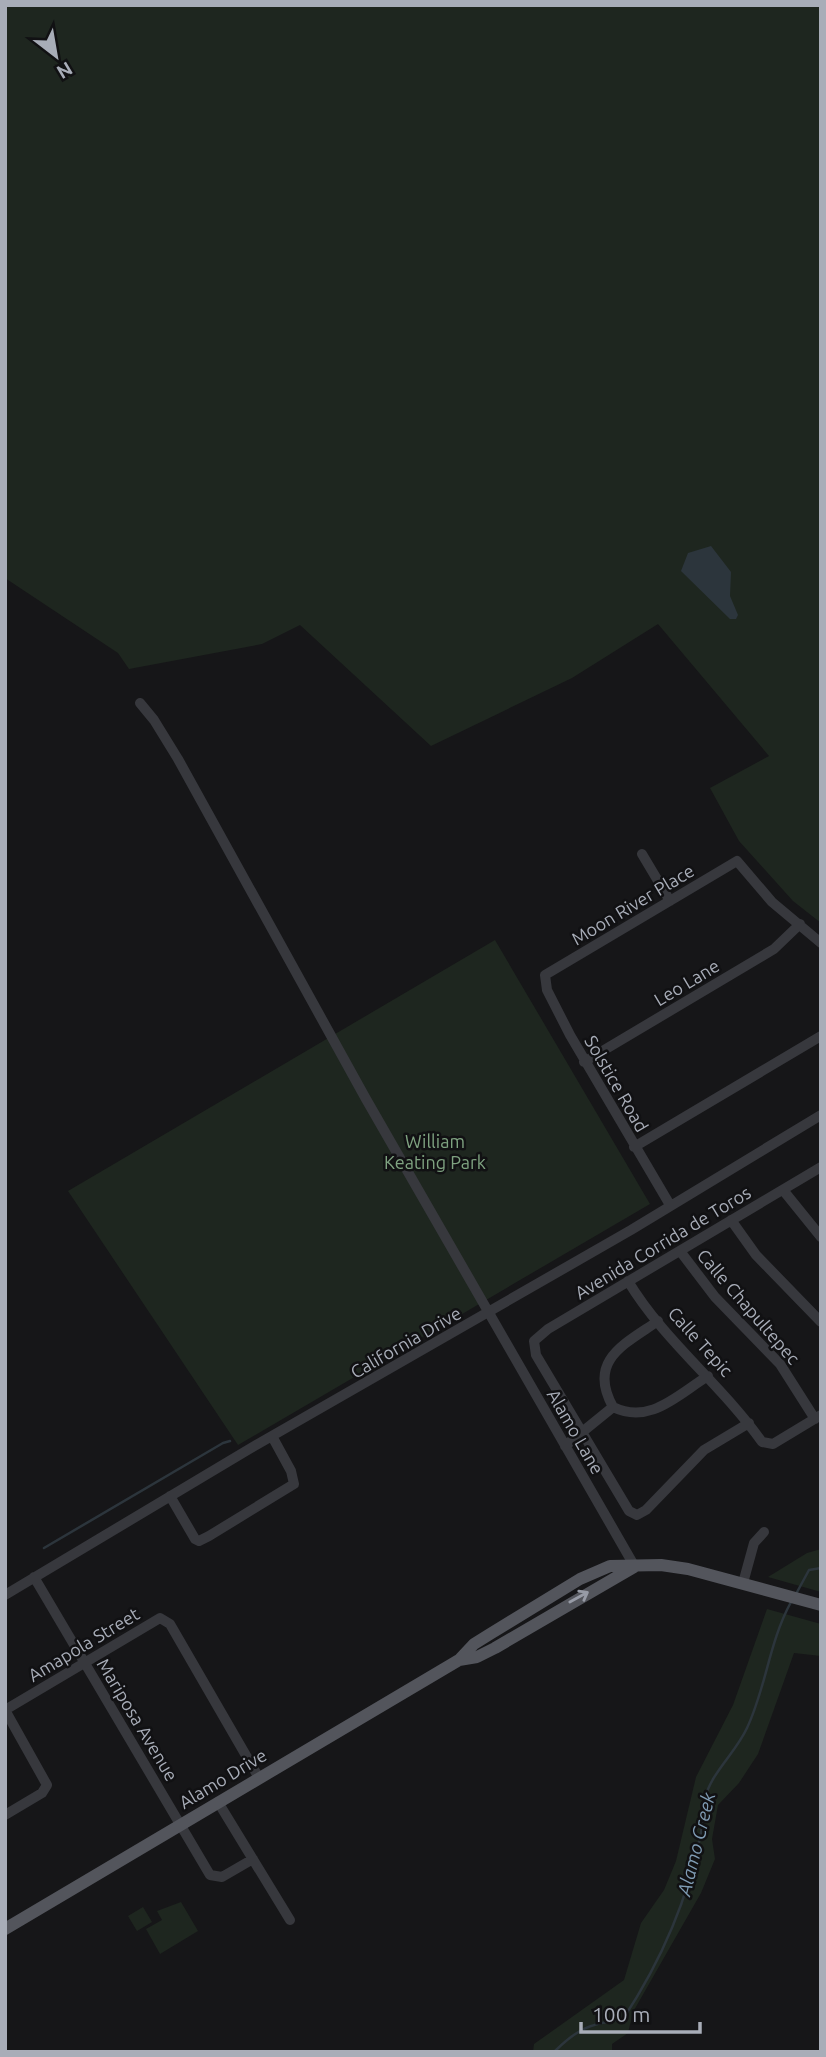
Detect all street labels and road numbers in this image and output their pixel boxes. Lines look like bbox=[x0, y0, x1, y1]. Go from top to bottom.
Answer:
street label: Moon River Place bbox=[568, 860, 697, 949]
street label: Leo Lane bbox=[650, 955, 723, 1009]
street label: Solstice Road bbox=[581, 1032, 652, 1135]
street label: Avenida Corrida de Toros bbox=[571, 1182, 754, 1303]
street label: Calle Chapultepec bbox=[693, 1245, 804, 1368]
street label: California Drive bbox=[347, 1302, 464, 1382]
street label: Calle Tepic bbox=[664, 1303, 737, 1380]
street label: Alamo Lane bbox=[544, 1386, 608, 1477]
street label: Amapola Street bbox=[24, 1603, 143, 1685]
street label: Mariposa Avenue bbox=[93, 1655, 182, 1784]
street label: Alamo Drive bbox=[175, 1744, 270, 1812]

